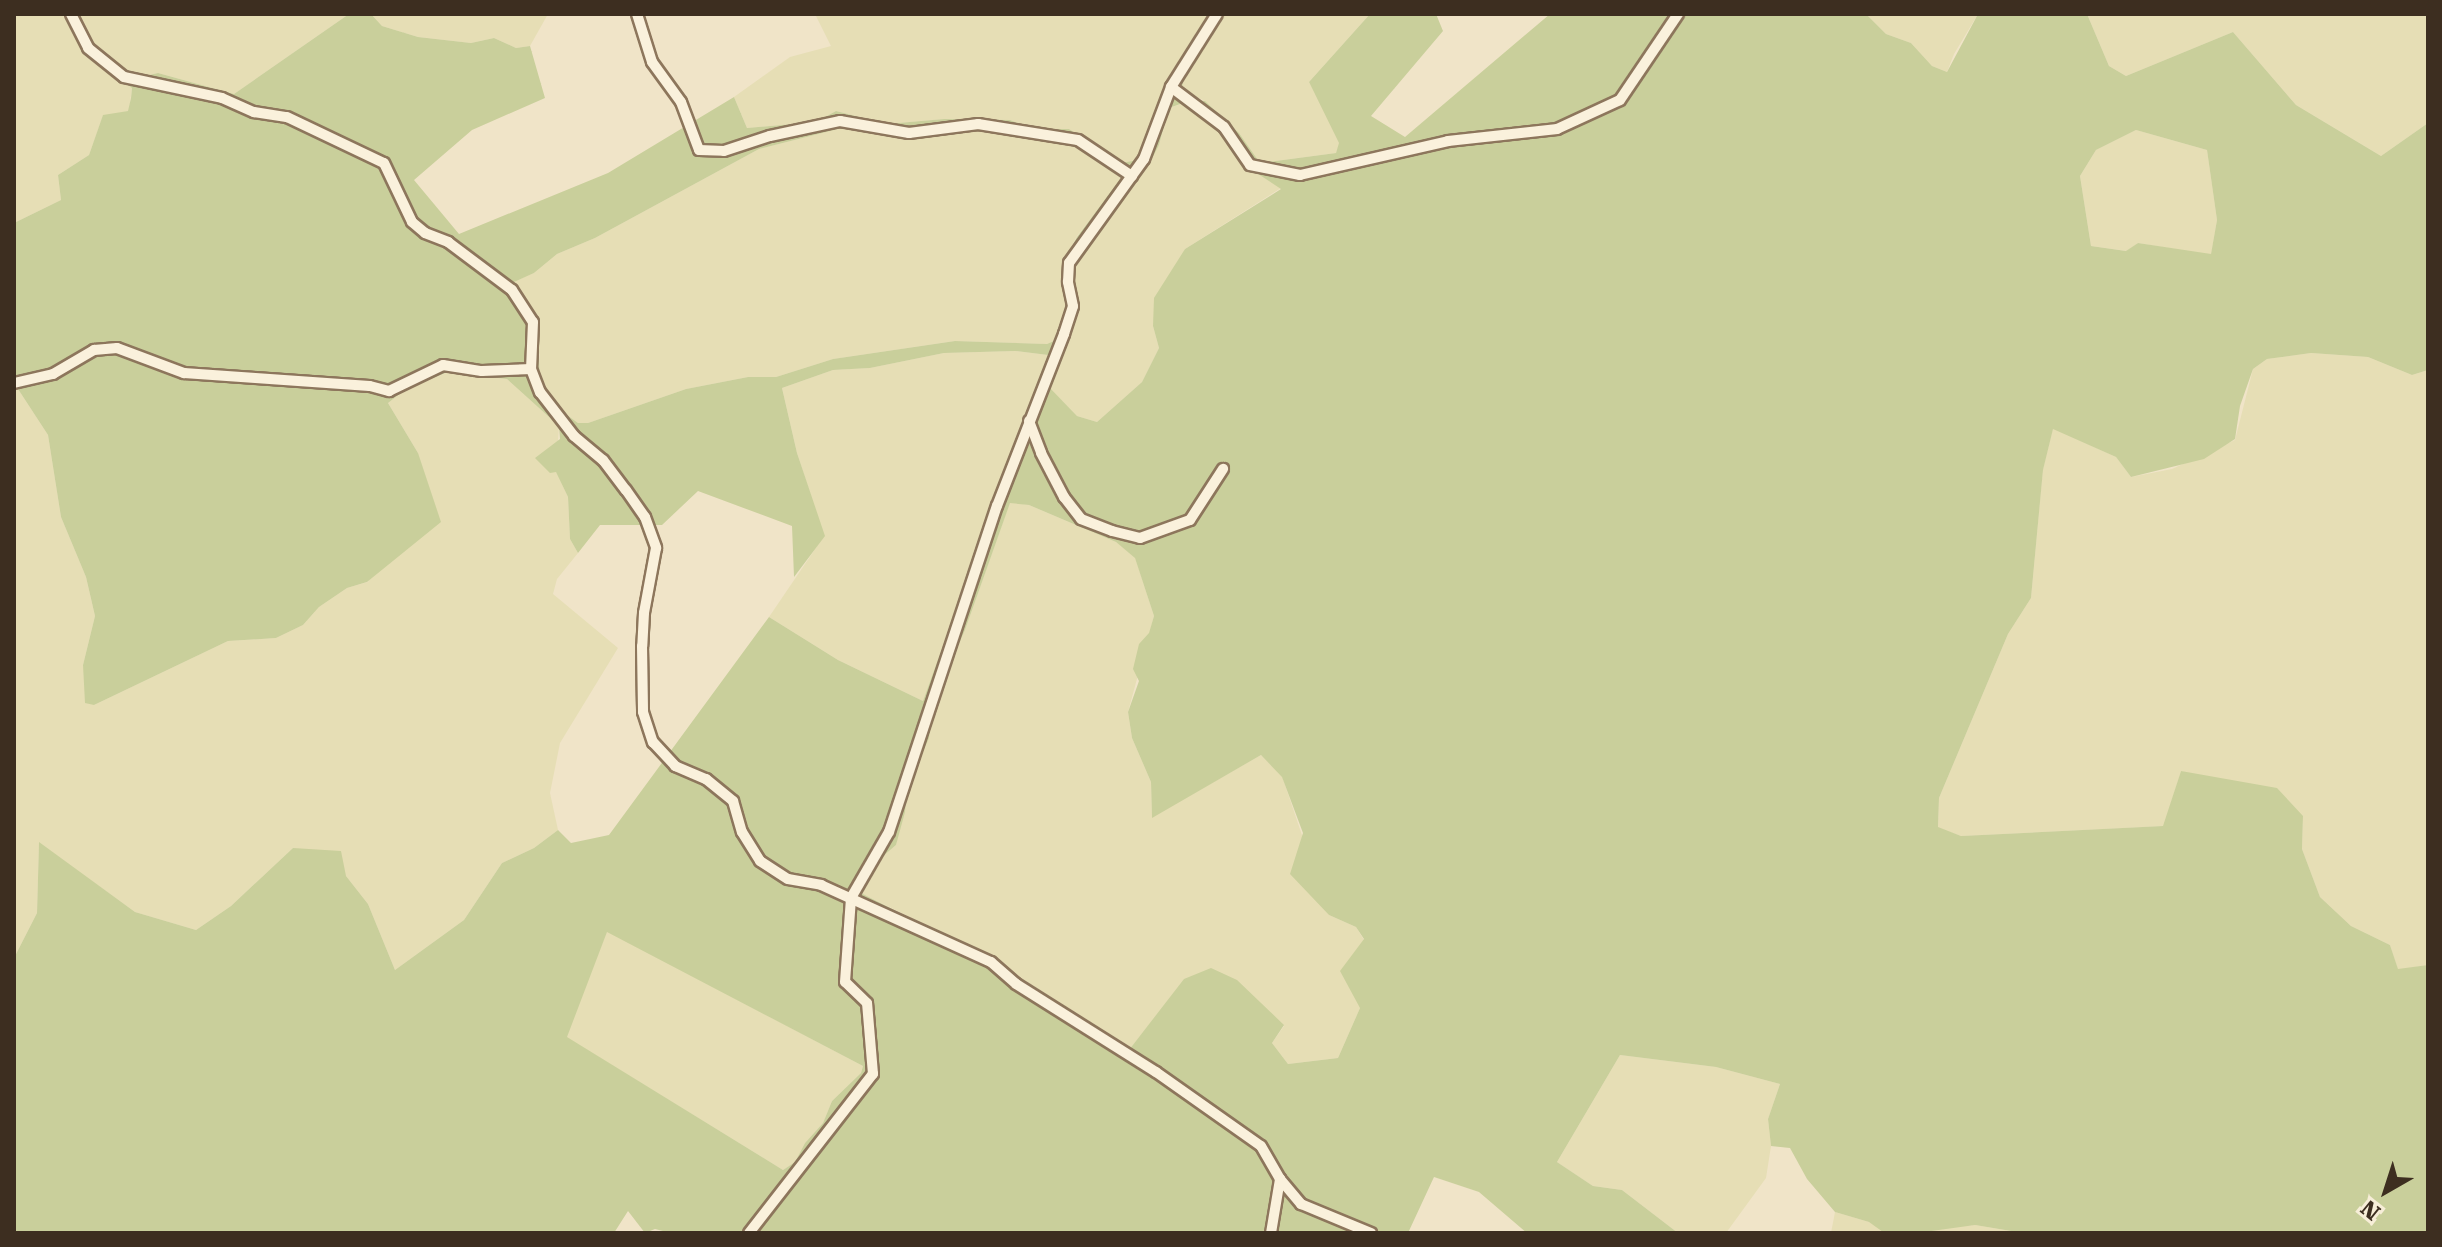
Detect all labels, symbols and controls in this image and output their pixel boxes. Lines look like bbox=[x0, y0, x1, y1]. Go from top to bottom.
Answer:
north arrow bbox=[2346, 1151, 2426, 1231]
text: N bbox=[2356, 1195, 2385, 1225]

